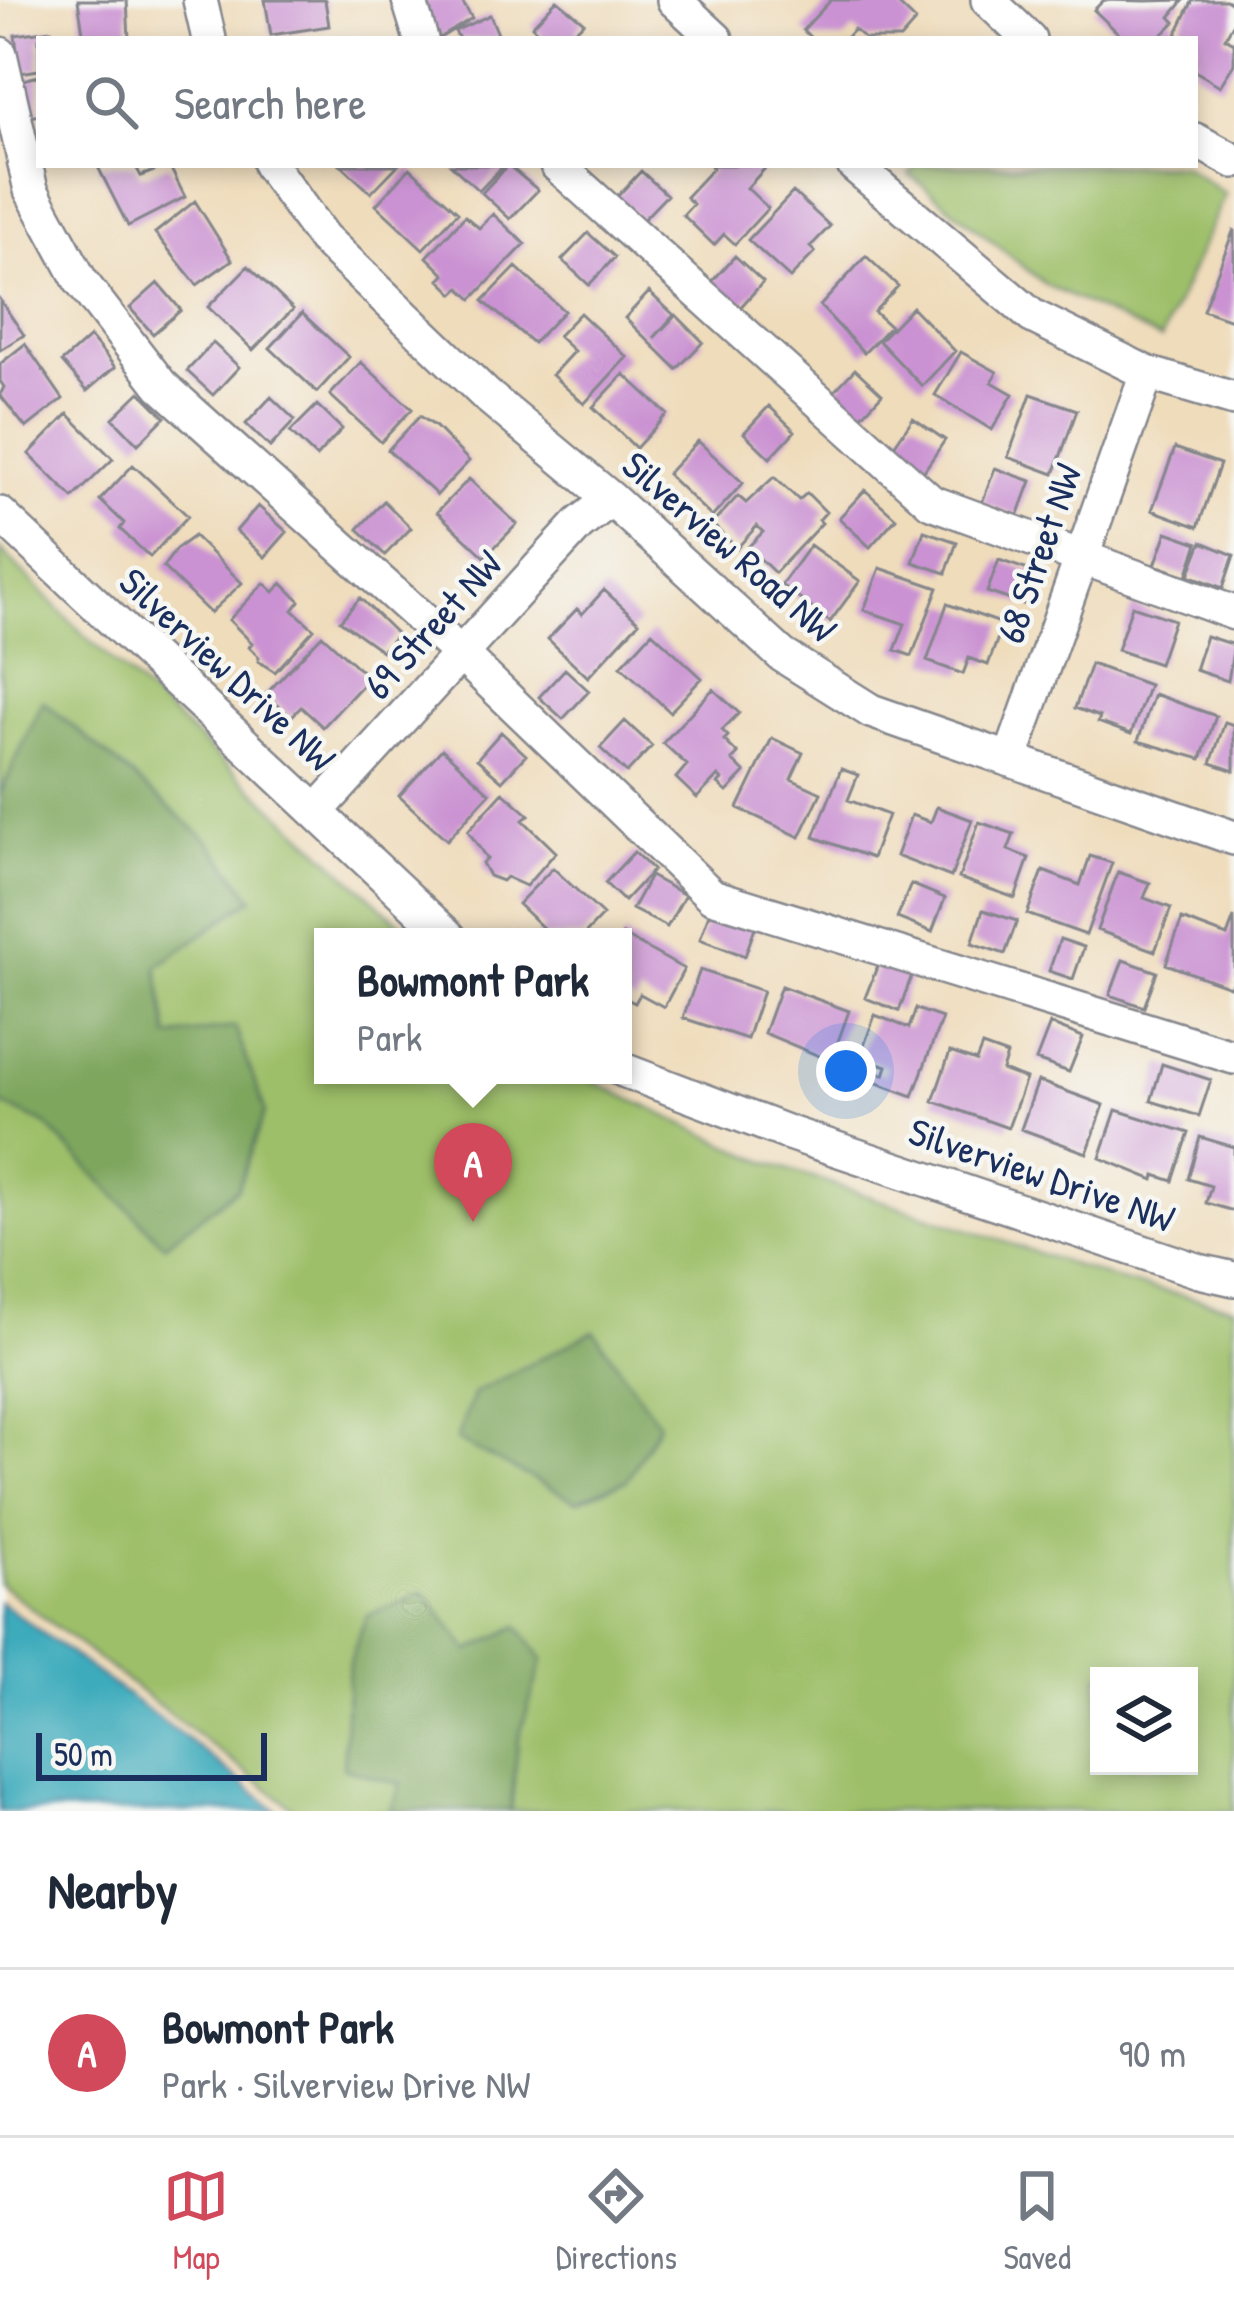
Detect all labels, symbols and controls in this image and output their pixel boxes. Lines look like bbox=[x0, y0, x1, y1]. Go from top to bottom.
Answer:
search box bbox=[36, 36, 1198, 168]
icon: search bbox=[78, 69, 144, 135]
text: Search here bbox=[174, 72, 366, 133]
street label: Silverview Road NW bbox=[612, 438, 848, 654]
street label: 68 Street NW bbox=[983, 456, 1093, 650]
street label: 69 Street NW bbox=[351, 538, 513, 710]
street label: Silverview Drive NW bbox=[109, 555, 347, 783]
popup bbox=[314, 928, 632, 1084]
text: Bowmont Park bbox=[357, 949, 589, 1010]
text: Park bbox=[357, 1010, 422, 1063]
your location bbox=[816, 1041, 876, 1101]
street label: Silverview Drive NW bbox=[902, 1104, 1182, 1244]
pin: A bbox=[434, 1123, 512, 1222]
map controls bbox=[1090, 1667, 1198, 1775]
button: layers bbox=[1090, 1667, 1198, 1775]
scale bar bbox=[36, 1727, 267, 1780]
text: 50 m bbox=[54, 1732, 113, 1776]
text: Nearby bbox=[48, 1855, 178, 1924]
text: Bowmont Park bbox=[162, 1996, 394, 2057]
text: A bbox=[77, 2026, 97, 2079]
text: 90 m bbox=[1119, 2026, 1186, 2079]
text: Park · Silverview Drive NW bbox=[162, 2057, 530, 2110]
tab: Map bbox=[163, 2163, 229, 2279]
tab: Directions bbox=[556, 2163, 677, 2279]
tab: Saved bbox=[1003, 2163, 1071, 2279]

